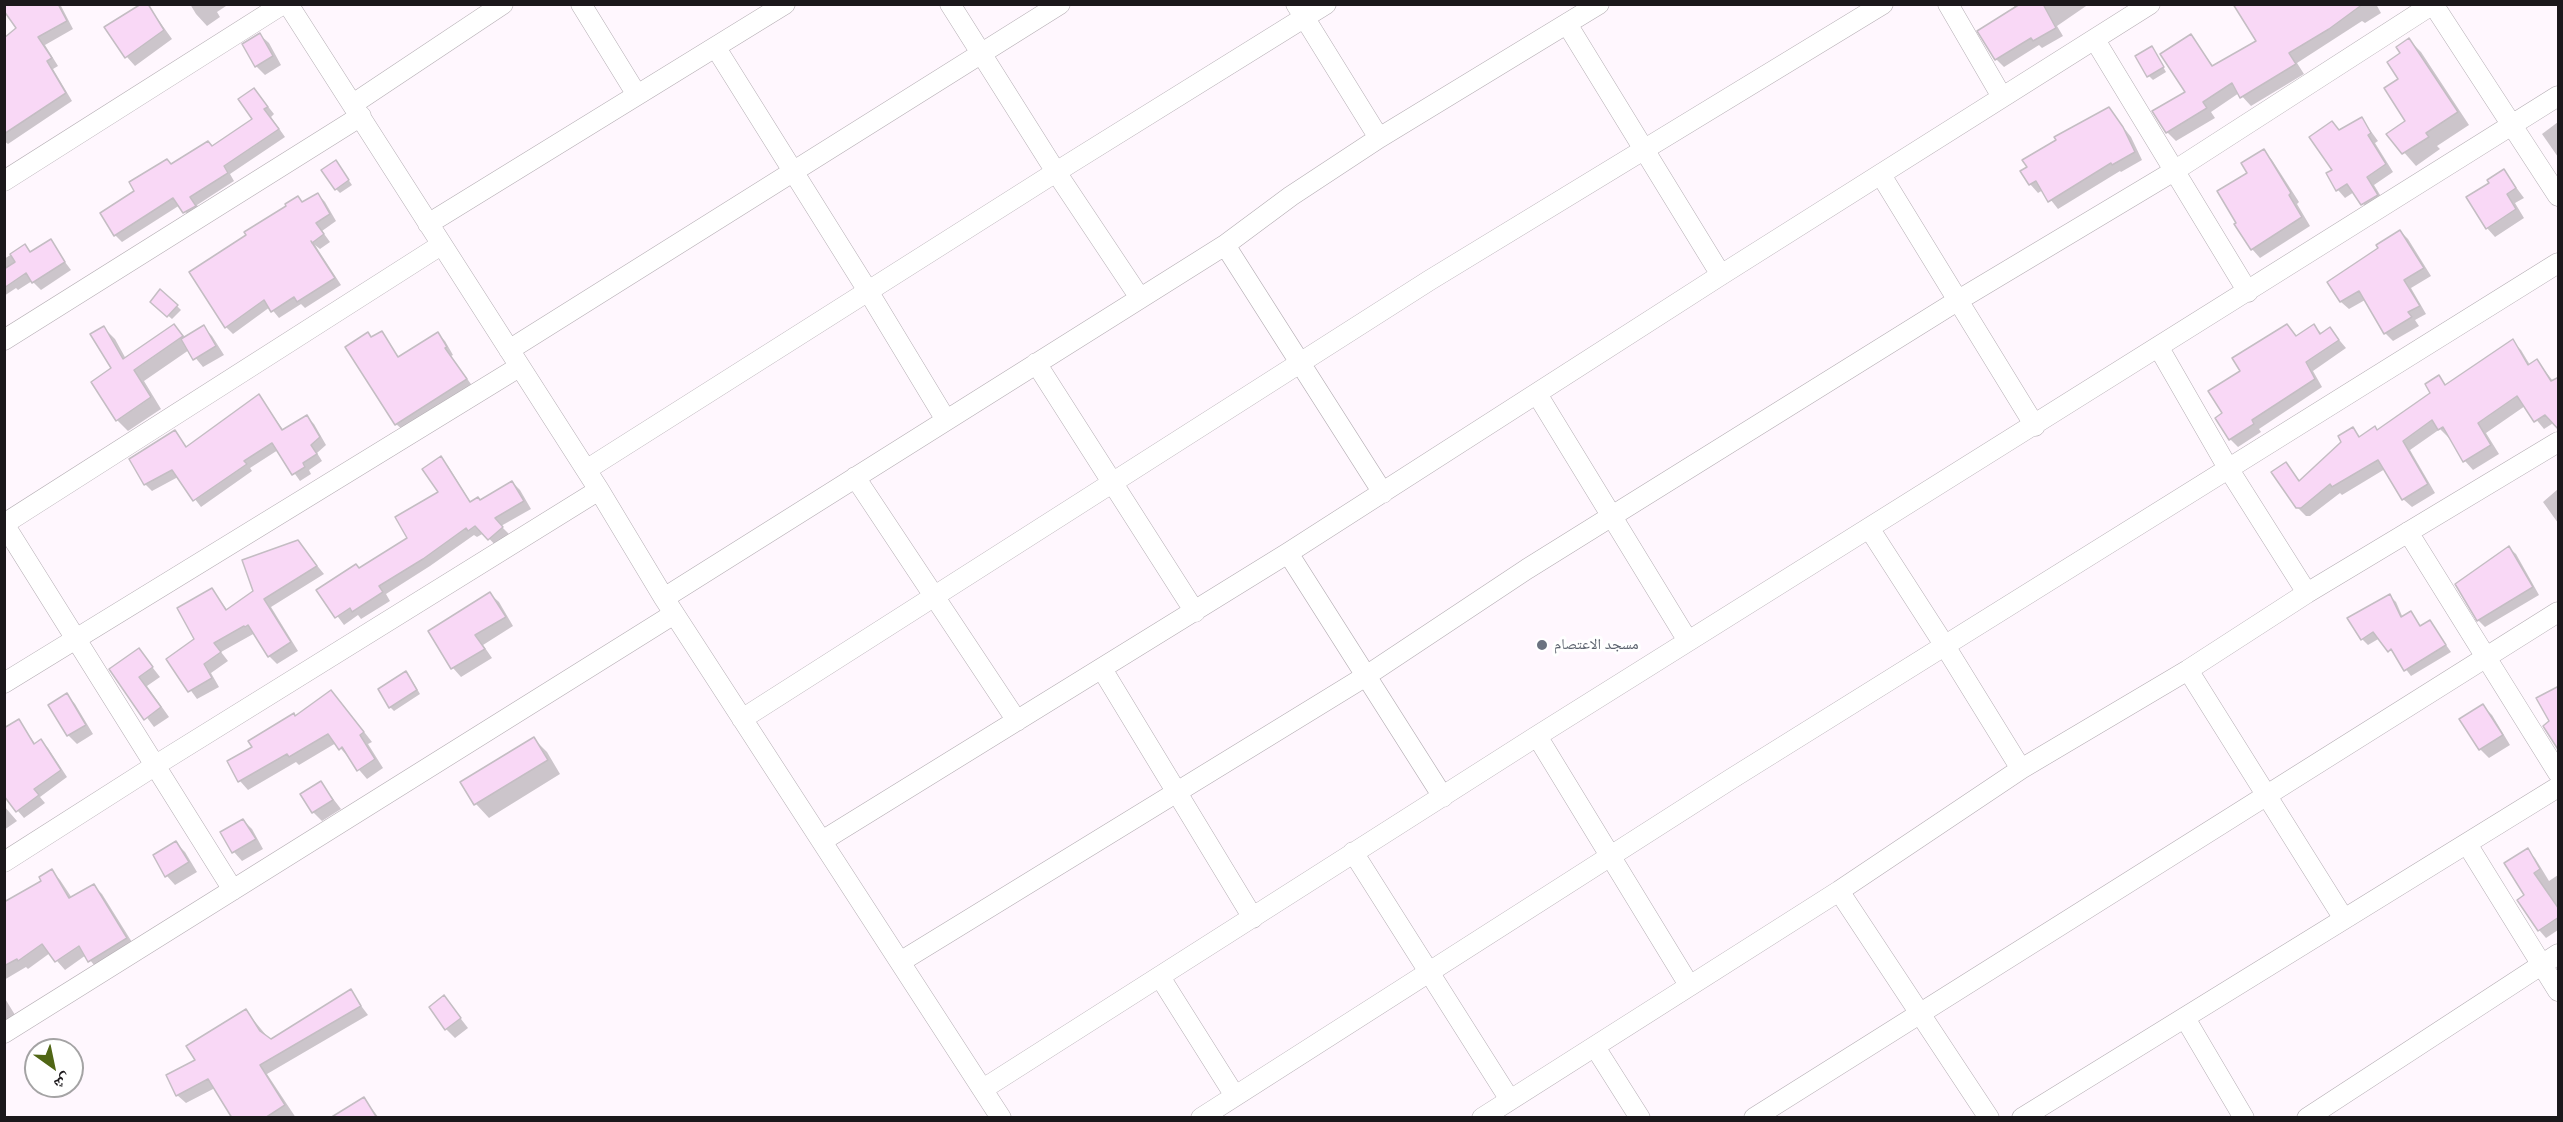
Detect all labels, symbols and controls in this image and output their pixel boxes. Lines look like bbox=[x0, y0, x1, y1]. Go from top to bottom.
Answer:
place label: مسجد الاعتصام bbox=[1554, 636, 1639, 654]
marker: مسجد الاعتصام bbox=[1535, 638, 1549, 652]
north arrow bbox=[24, 1038, 84, 1098]
text: ش bbox=[51, 1069, 75, 1094]

